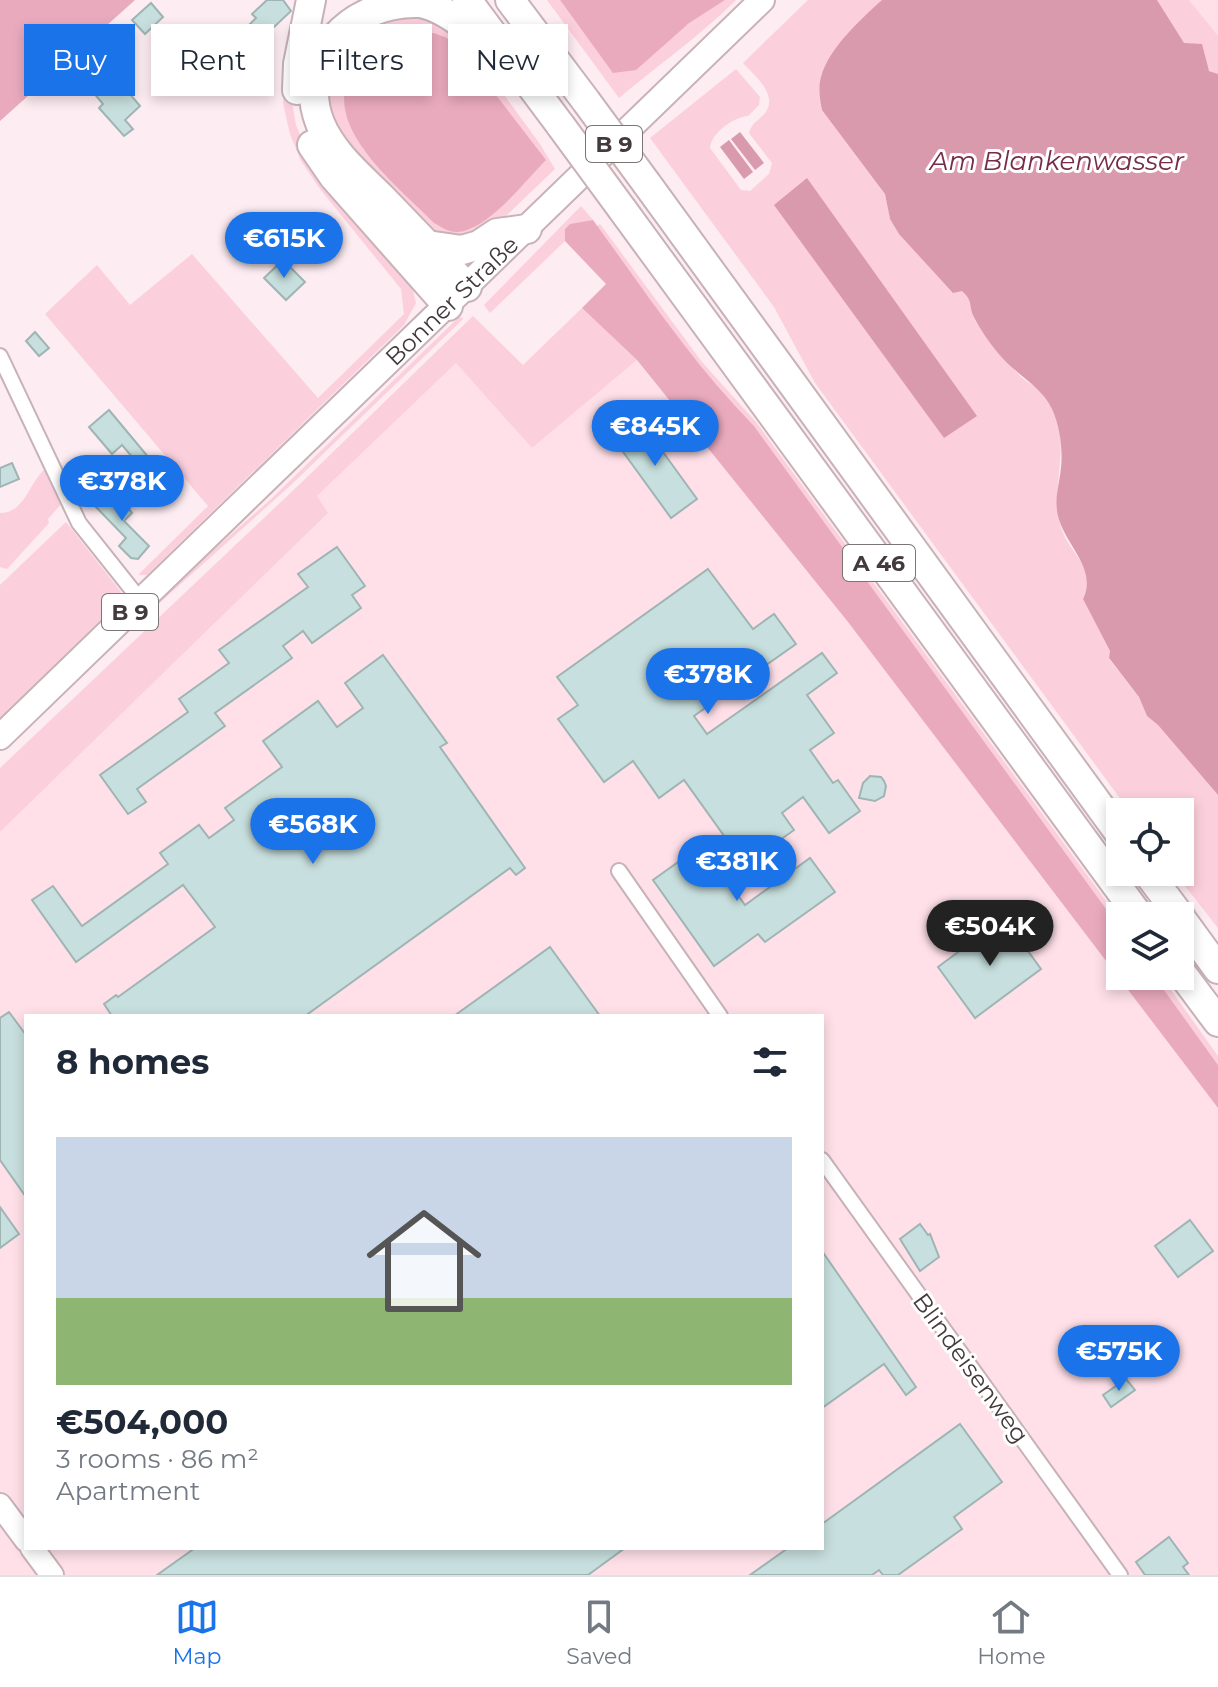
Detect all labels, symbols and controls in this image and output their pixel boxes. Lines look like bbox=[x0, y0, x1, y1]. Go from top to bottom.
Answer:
chip: Buy bbox=[24, 24, 135, 96]
chip: Rent bbox=[151, 24, 274, 96]
chip: Filters bbox=[290, 24, 432, 96]
chip: New bbox=[448, 24, 568, 96]
road number: B 9 bbox=[586, 126, 642, 162]
water label: Am Blankenwasser bbox=[928, 145, 1185, 177]
pin: €615K bbox=[228, 212, 340, 280]
text: €615K bbox=[243, 222, 325, 254]
street label: Bonner Straße bbox=[379, 230, 524, 371]
pin: €845K bbox=[599, 400, 711, 468]
text: €845K bbox=[610, 410, 700, 442]
pin: €378K bbox=[66, 455, 178, 523]
text: €378K bbox=[78, 465, 166, 497]
road number: A 46 bbox=[843, 545, 915, 581]
road number: B 9 bbox=[102, 594, 158, 630]
pin: €378K bbox=[652, 648, 764, 716]
text: €378K bbox=[664, 658, 752, 690]
pin: €568K bbox=[257, 798, 369, 866]
map controls bbox=[1106, 798, 1194, 990]
button: locate bbox=[1106, 798, 1194, 886]
text: €568K bbox=[268, 808, 358, 840]
pin: €381K bbox=[681, 835, 793, 903]
text: €381K bbox=[695, 845, 779, 877]
pin: €504K bbox=[934, 900, 1046, 968]
button: layers bbox=[1106, 902, 1194, 990]
text: €504K bbox=[944, 910, 1036, 942]
icon: filters bbox=[748, 1040, 792, 1084]
text: 8 homes bbox=[56, 1041, 209, 1083]
icon: home bbox=[352, 1189, 496, 1333]
street label: Blindeisenweg bbox=[907, 1287, 1035, 1449]
pin: €575K bbox=[1063, 1325, 1175, 1393]
text: €575K bbox=[1076, 1335, 1162, 1367]
text: €504,000 bbox=[56, 1401, 228, 1443]
text: 3 rooms · 86 m² bbox=[56, 1443, 259, 1475]
text: Apartment bbox=[56, 1475, 200, 1507]
tab: Map bbox=[172, 1595, 221, 1670]
tab: Saved bbox=[566, 1595, 632, 1670]
tab: Home bbox=[977, 1595, 1046, 1670]

